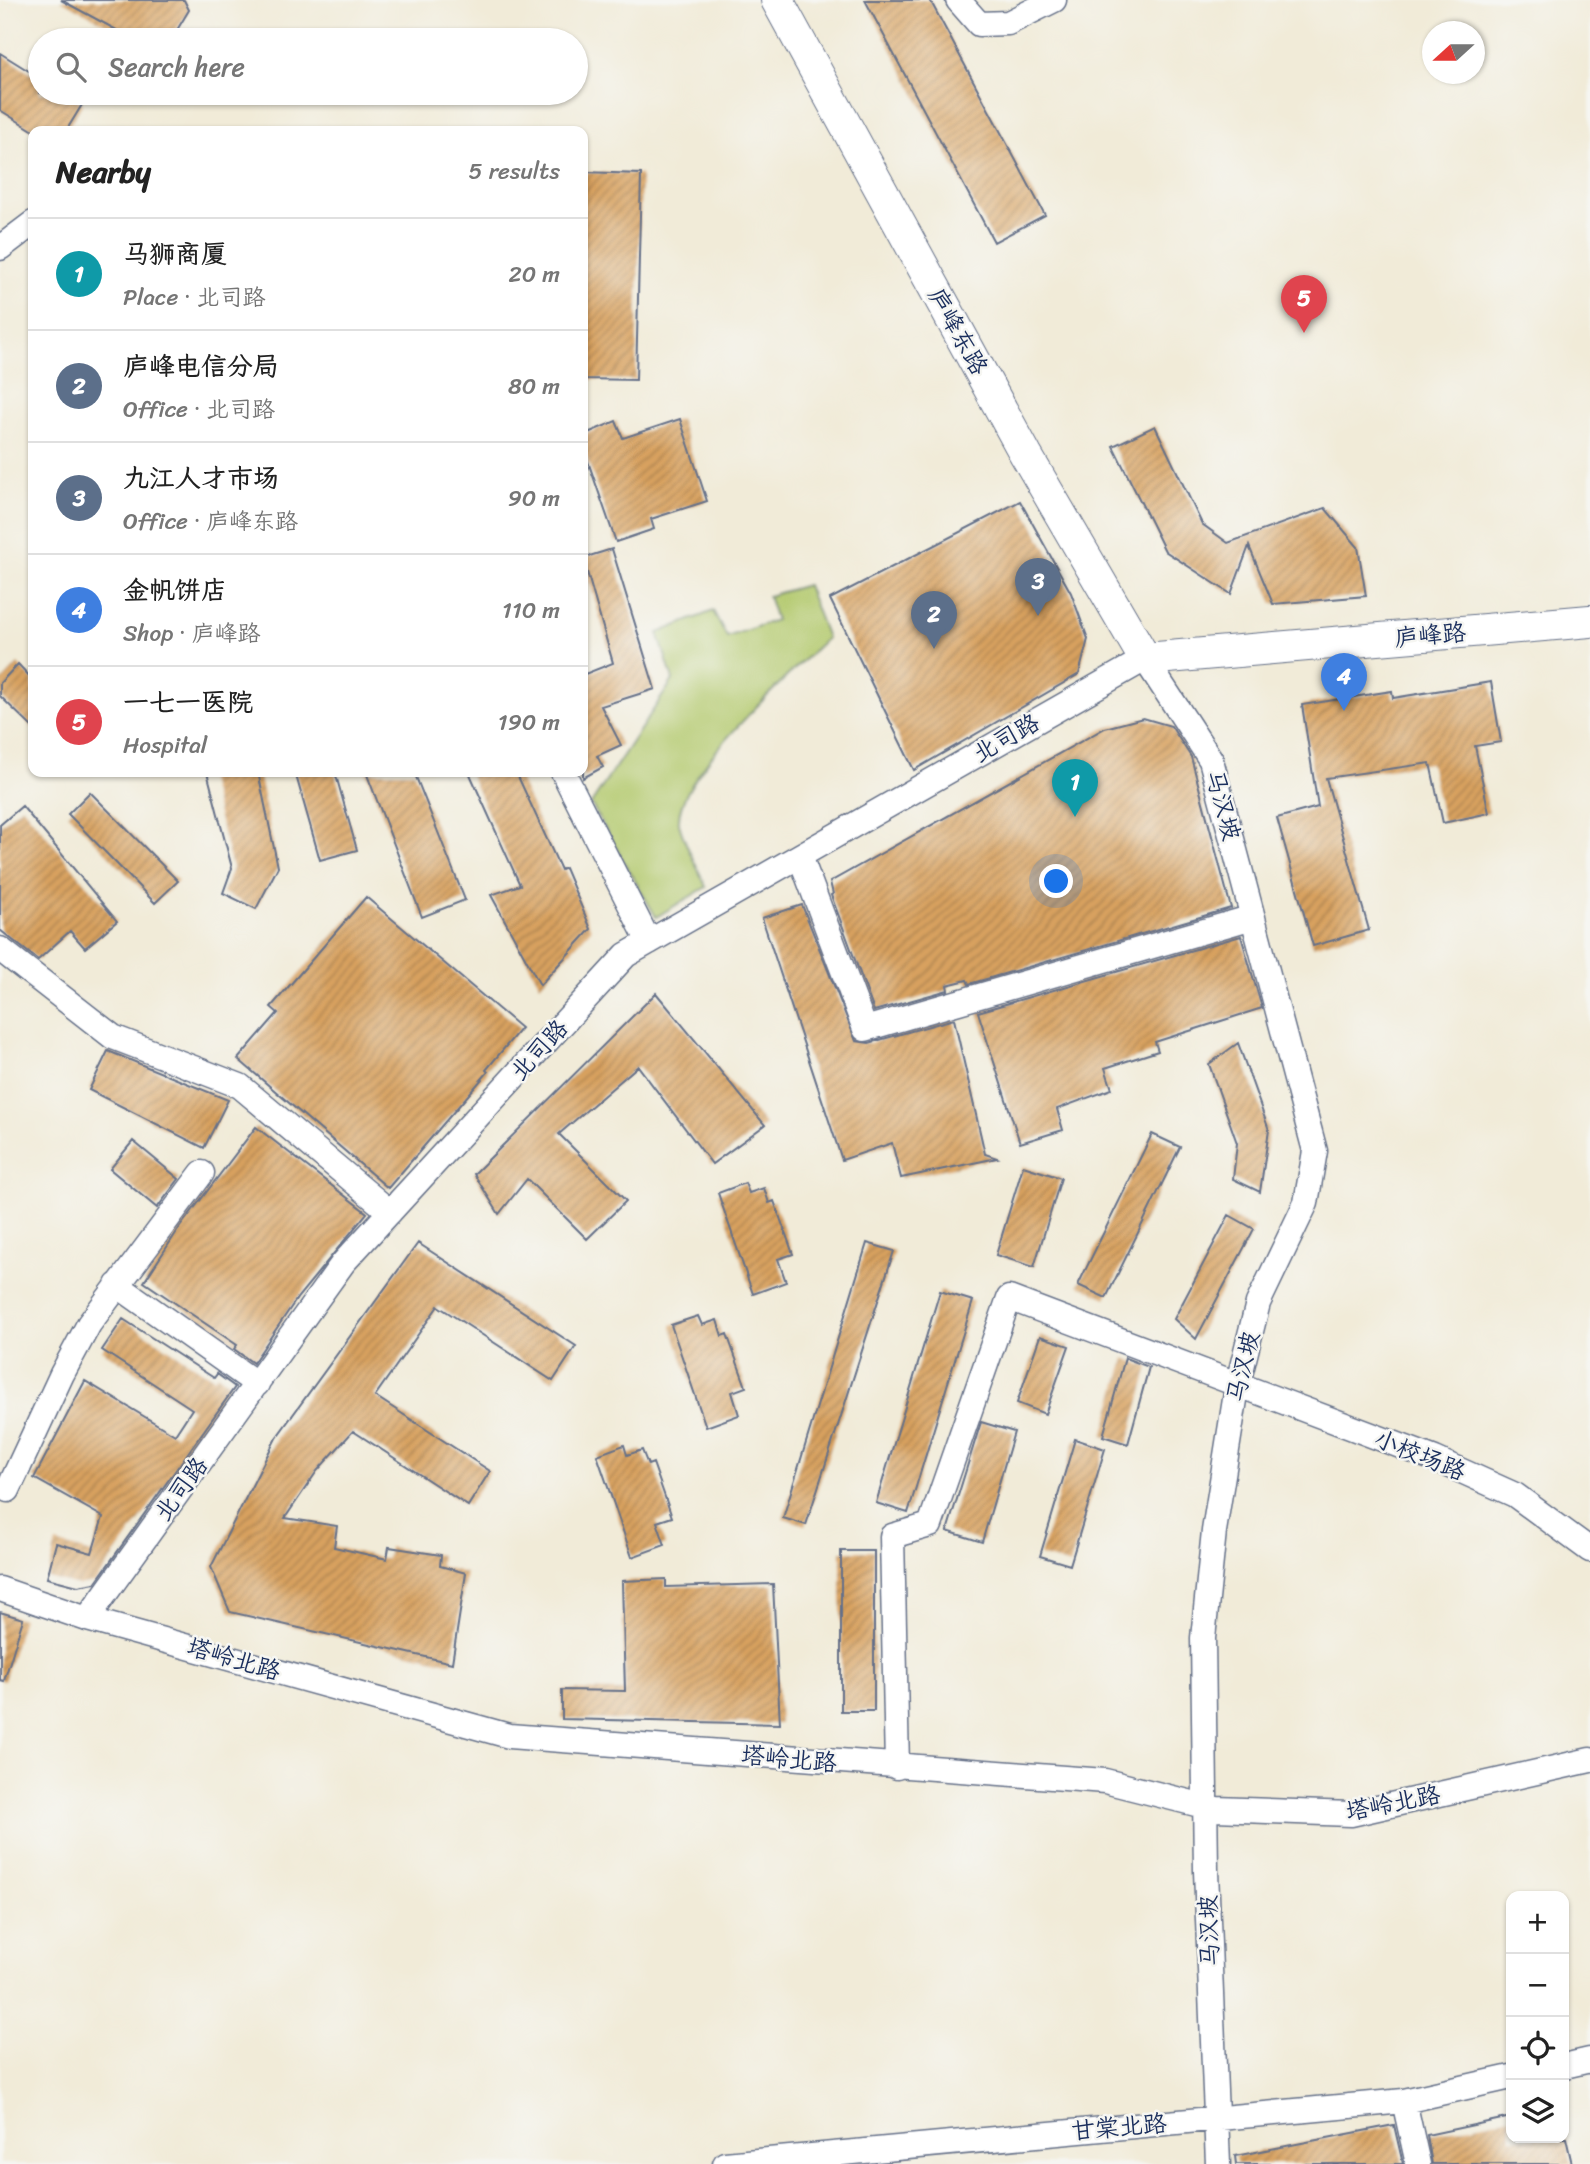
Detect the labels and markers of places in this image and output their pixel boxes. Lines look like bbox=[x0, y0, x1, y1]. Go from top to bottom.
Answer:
pin: 5 bbox=[1281, 275, 1327, 333]
pin: 3 bbox=[1015, 558, 1061, 616]
pin: 2 bbox=[911, 591, 957, 649]
pin: 4 bbox=[1321, 653, 1367, 711]
pin: 1 bbox=[1052, 759, 1098, 817]

